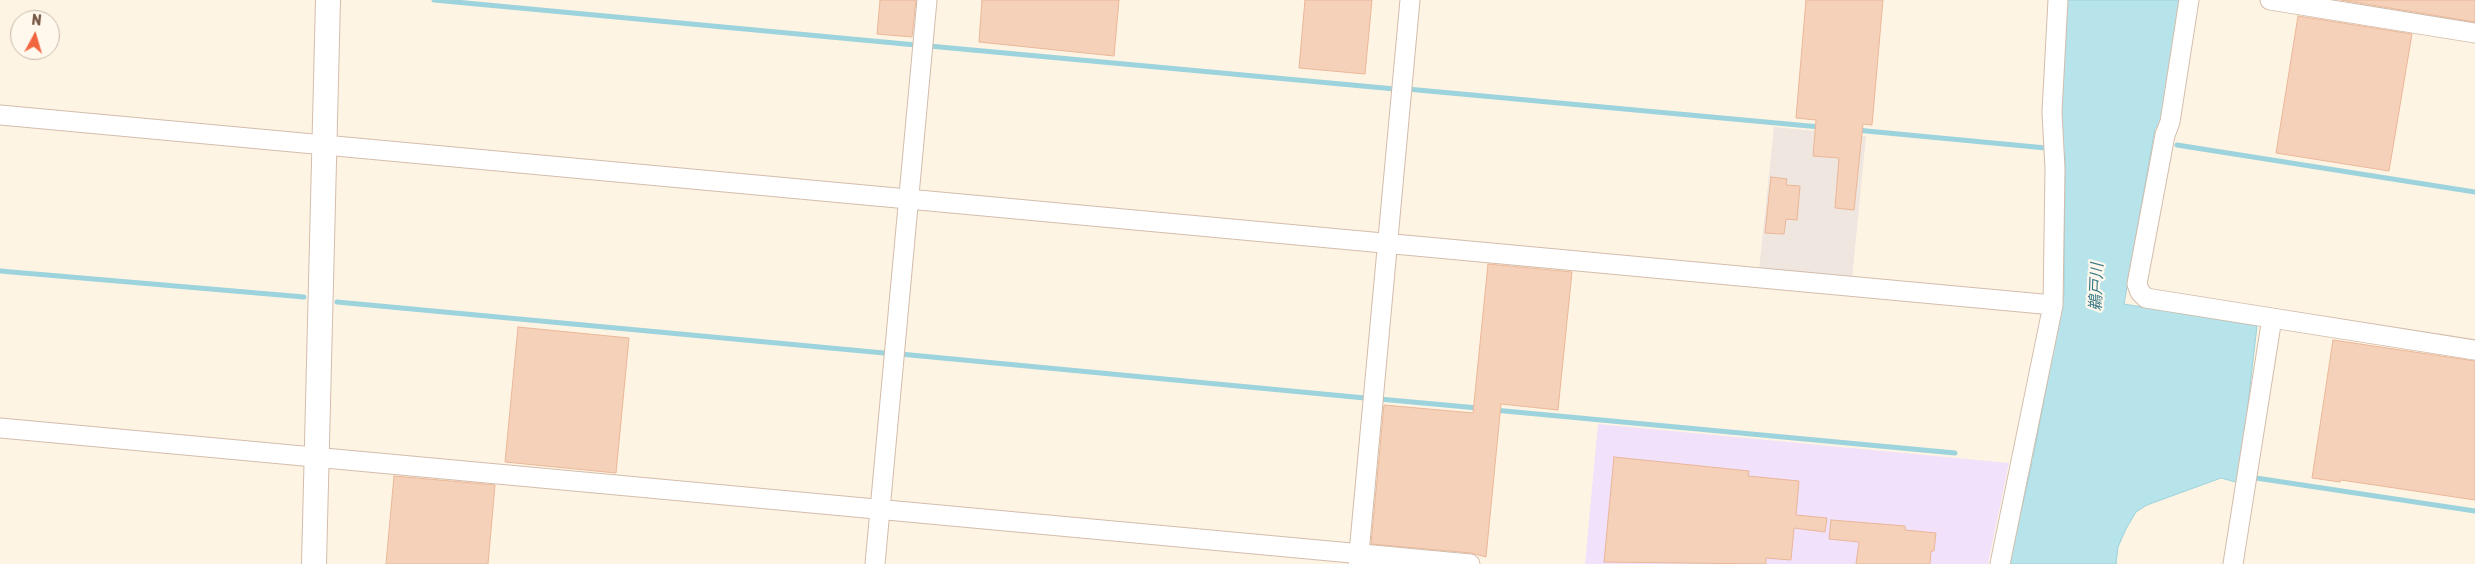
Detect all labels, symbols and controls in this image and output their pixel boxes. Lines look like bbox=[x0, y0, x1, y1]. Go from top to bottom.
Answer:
north arrow bbox=[10, 10, 60, 60]
text: N bbox=[31, 12, 42, 30]
water label: 鵜戸川 bbox=[2087, 263, 2107, 311]

